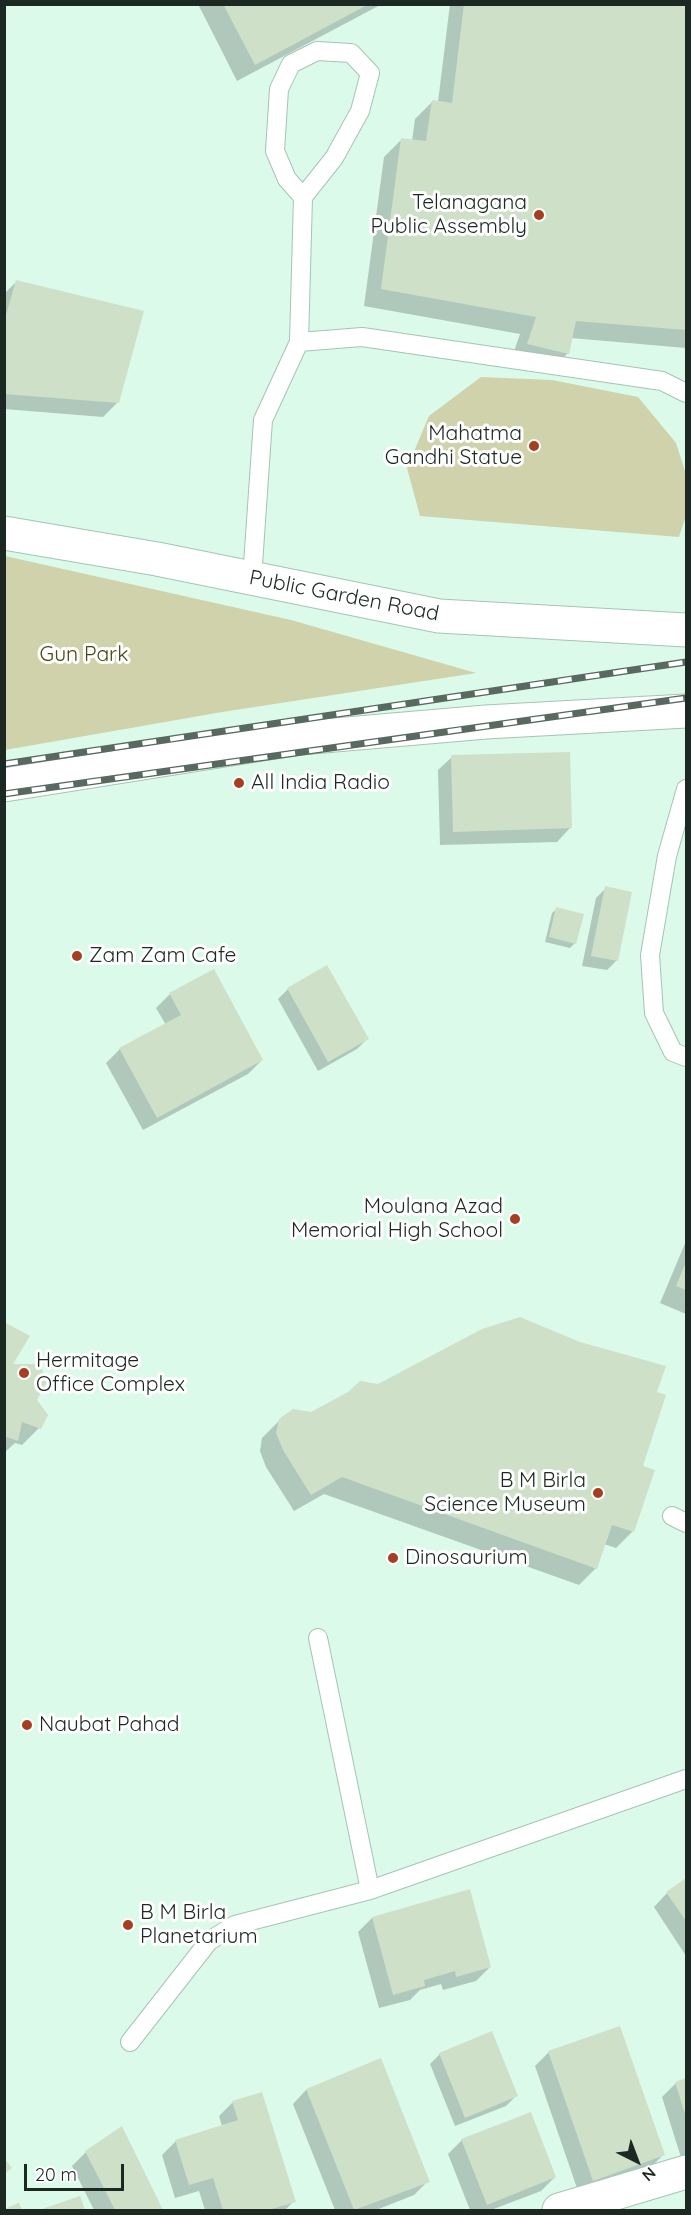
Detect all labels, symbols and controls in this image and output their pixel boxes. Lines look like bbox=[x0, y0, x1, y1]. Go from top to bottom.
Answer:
place label: Telanagana Public Assembly bbox=[371, 190, 527, 240]
marker: Telanagana Public Assembly bbox=[532, 208, 546, 222]
place label: Mahatma Gandhi Statue bbox=[385, 421, 522, 471]
marker: Mahatma Gandhi Statue bbox=[527, 439, 541, 453]
street label: Public Garden Road bbox=[247, 565, 441, 627]
park label: Gun Park bbox=[40, 642, 128, 668]
place label: All India Radio bbox=[251, 770, 390, 796]
marker: All India Radio bbox=[232, 776, 246, 790]
place label: Zam Zam Cafe bbox=[89, 943, 236, 969]
marker: Zam Zam Cafe bbox=[70, 949, 84, 963]
place label: Moulana Azad Memorial High School bbox=[291, 1194, 503, 1244]
marker: Moulana Azad Memorial High School bbox=[508, 1212, 522, 1226]
place label: Hermitage Office Complex bbox=[36, 1348, 185, 1398]
marker: Hermitage Office Complex bbox=[17, 1366, 31, 1380]
place label: B M Birla Science Museum bbox=[424, 1468, 586, 1518]
marker: B M Birla Science Museum bbox=[591, 1486, 605, 1500]
place label: Dinosaurium bbox=[405, 1545, 528, 1571]
marker: Dinosaurium bbox=[386, 1551, 400, 1565]
place label: Naubat Pahad bbox=[39, 1712, 180, 1738]
marker: Naubat Pahad bbox=[20, 1718, 34, 1732]
place label: B M Birla Planetarium bbox=[140, 1900, 258, 1950]
marker: B M Birla Planetarium bbox=[121, 1918, 135, 1932]
north arrow bbox=[607, 2131, 667, 2191]
scale bar bbox=[27, 2152, 128, 2190]
text: 20 m bbox=[35, 2163, 77, 2186]
text: N bbox=[638, 2163, 660, 2186]

